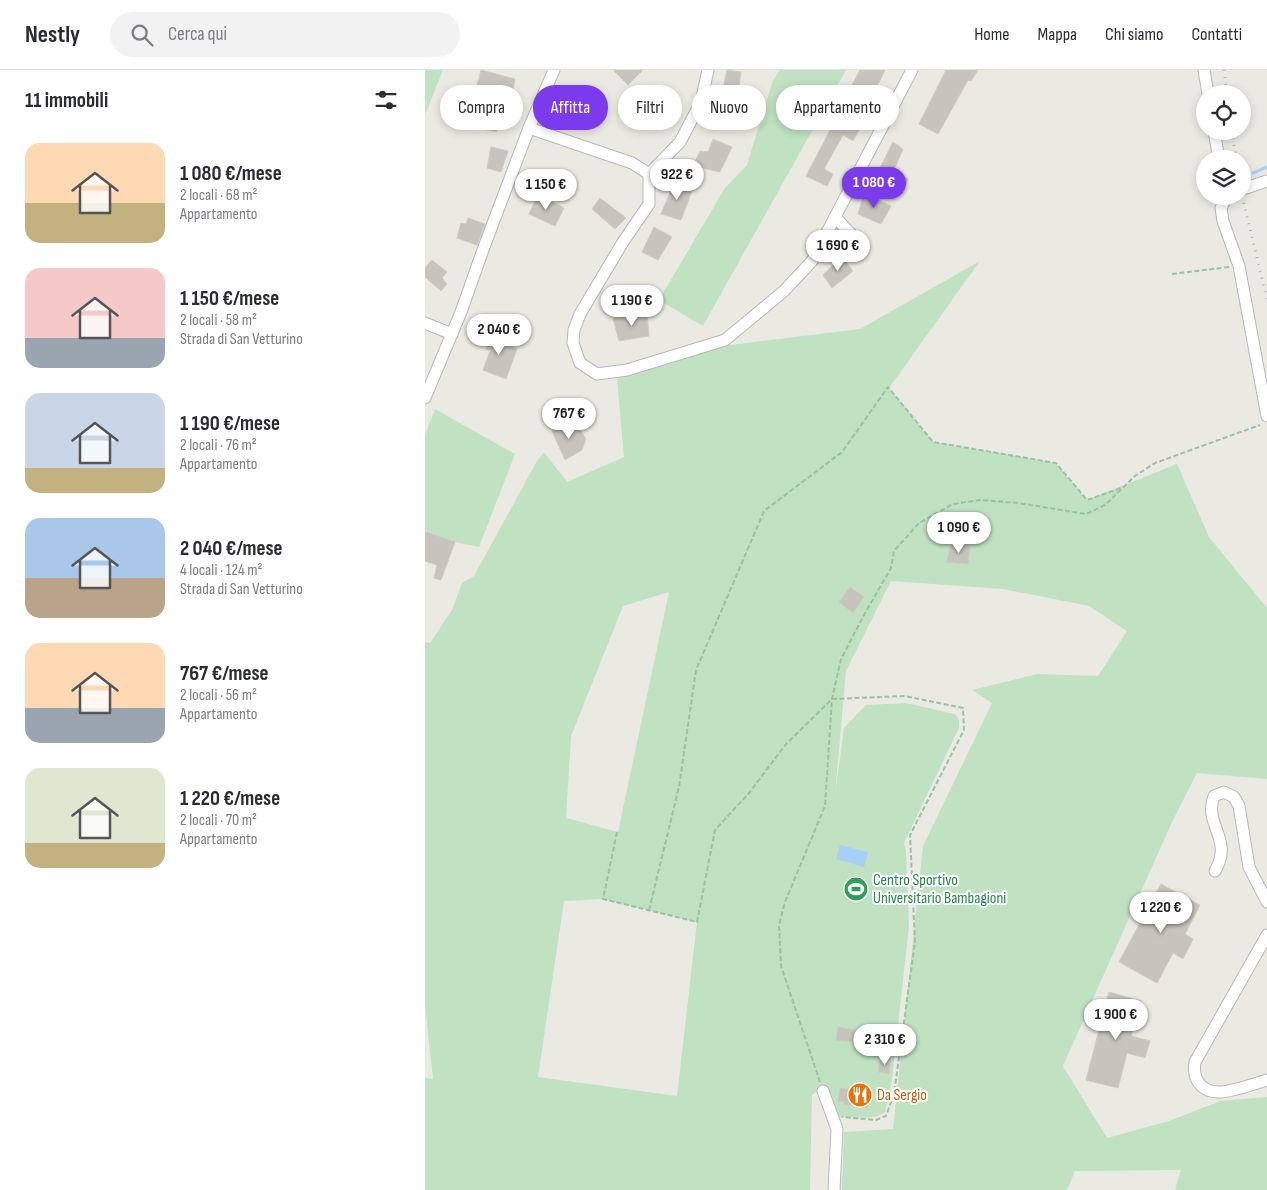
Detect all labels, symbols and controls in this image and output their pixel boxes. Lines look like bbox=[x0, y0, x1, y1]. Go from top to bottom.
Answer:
search box bbox=[110, 12, 460, 57]
text: Nestly bbox=[25, 20, 80, 49]
icon: search bbox=[128, 21, 156, 49]
text: Cerca qui bbox=[168, 23, 227, 46]
text: Home bbox=[974, 24, 1010, 45]
text: Mappa bbox=[1038, 24, 1077, 45]
text: Chi siamo bbox=[1105, 24, 1163, 45]
text: Contatti bbox=[1191, 24, 1242, 45]
chip: Compra bbox=[440, 85, 523, 130]
chip: Affitta bbox=[533, 85, 608, 130]
chip: Filtri bbox=[618, 85, 682, 130]
chip: Nuovo bbox=[692, 85, 766, 130]
chip: Appartamento bbox=[776, 85, 899, 130]
map controls bbox=[1196, 85, 1251, 205]
button: locate bbox=[1196, 85, 1251, 140]
icon: filters bbox=[372, 86, 400, 114]
text: 11 immobili bbox=[25, 88, 108, 113]
button: layers bbox=[1196, 150, 1251, 205]
pin: 922 € bbox=[642, 158, 712, 201]
text: 1 080 €/mese bbox=[180, 161, 282, 186]
icon: home bbox=[65, 163, 125, 223]
text: 922 € bbox=[661, 165, 693, 184]
pin: 1 080 € bbox=[828, 166, 920, 209]
pin: 1 150 € bbox=[500, 168, 592, 211]
text: 1 080 € bbox=[853, 173, 895, 192]
text: 1 150 € bbox=[526, 175, 566, 194]
text: 2 locali · 68 m² bbox=[180, 186, 257, 205]
text: Appartamento bbox=[180, 205, 257, 224]
pin: 1 690 € bbox=[792, 230, 884, 272]
text: 1 690 € bbox=[817, 236, 859, 255]
pin: 1 190 € bbox=[586, 284, 678, 327]
text: 1 150 €/mese bbox=[180, 286, 279, 311]
icon: home bbox=[65, 288, 125, 348]
text: 1 190 € bbox=[612, 291, 652, 310]
text: 2 locali · 58 m² bbox=[180, 311, 257, 330]
pin: 2 040 € bbox=[453, 314, 545, 356]
text: 2 040 € bbox=[478, 320, 520, 339]
text: Strada di San Vetturino bbox=[180, 330, 303, 349]
pin: 767 € bbox=[534, 398, 604, 440]
text: 767 € bbox=[553, 404, 585, 423]
text: 1 190 €/mese bbox=[180, 411, 280, 436]
icon: home bbox=[65, 413, 125, 473]
text: 2 locali · 76 m² bbox=[180, 436, 257, 455]
text: Appartamento bbox=[180, 455, 257, 474]
pin: 1 090 € bbox=[913, 512, 1005, 554]
text: 1 090 € bbox=[938, 518, 980, 537]
text: 2 040 €/mese bbox=[180, 536, 282, 561]
icon: home bbox=[65, 538, 125, 598]
text: 4 locali · 124 m² bbox=[180, 561, 263, 580]
text: Strada di San Vetturino bbox=[180, 580, 303, 599]
text: 767 €/mese bbox=[180, 661, 268, 686]
icon: home bbox=[65, 663, 125, 723]
text: 2 locali · 56 m² bbox=[180, 686, 257, 705]
text: Appartamento bbox=[180, 705, 257, 724]
text: 1 220 €/mese bbox=[180, 786, 280, 811]
icon: home bbox=[65, 788, 125, 848]
text: 2 locali · 70 m² bbox=[180, 811, 257, 830]
text: Appartamento bbox=[180, 830, 257, 849]
place label: Centro Sportivo Universitario Bambagioni bbox=[873, 871, 1006, 908]
sports icon: Centro Sportivo Universitario Bambagioni bbox=[843, 876, 869, 902]
pin: 1 220 € bbox=[1115, 892, 1207, 934]
text: 1 220 € bbox=[1140, 898, 1182, 917]
pin: 1 900 € bbox=[1070, 998, 1162, 1041]
text: 1 900 € bbox=[1095, 1005, 1137, 1024]
pin: 2 310 € bbox=[839, 1024, 931, 1066]
text: 2 310 € bbox=[864, 1030, 906, 1049]
restaurant icon: Da Sergio bbox=[847, 1082, 873, 1108]
place label: Da Sergio bbox=[877, 1086, 927, 1105]

